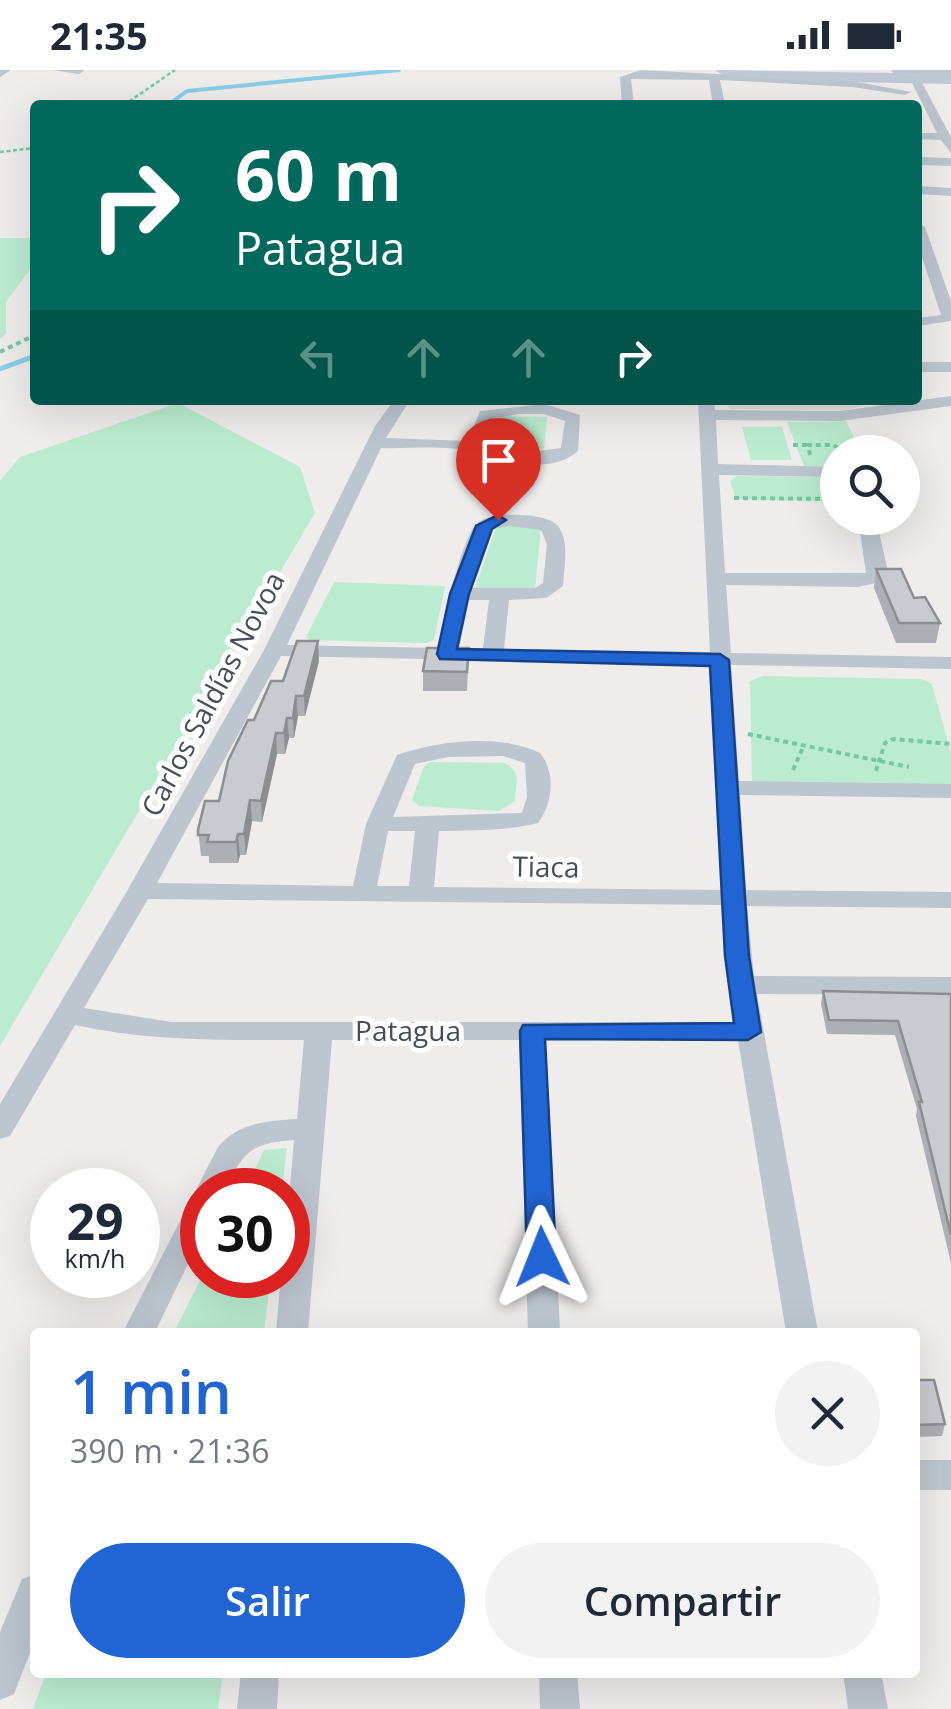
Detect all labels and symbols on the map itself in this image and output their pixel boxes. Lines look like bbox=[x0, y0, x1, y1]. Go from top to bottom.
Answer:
pin bbox=[456, 418, 541, 521]
street label: Carlos Saldías Novoa bbox=[132, 565, 293, 822]
street label: Tiaca bbox=[512, 846, 580, 886]
street label: Patagua bbox=[355, 1011, 461, 1049]
speed limit sign: 30 bbox=[180, 1168, 310, 1298]
position arrow bbox=[490, 1205, 594, 1309]

